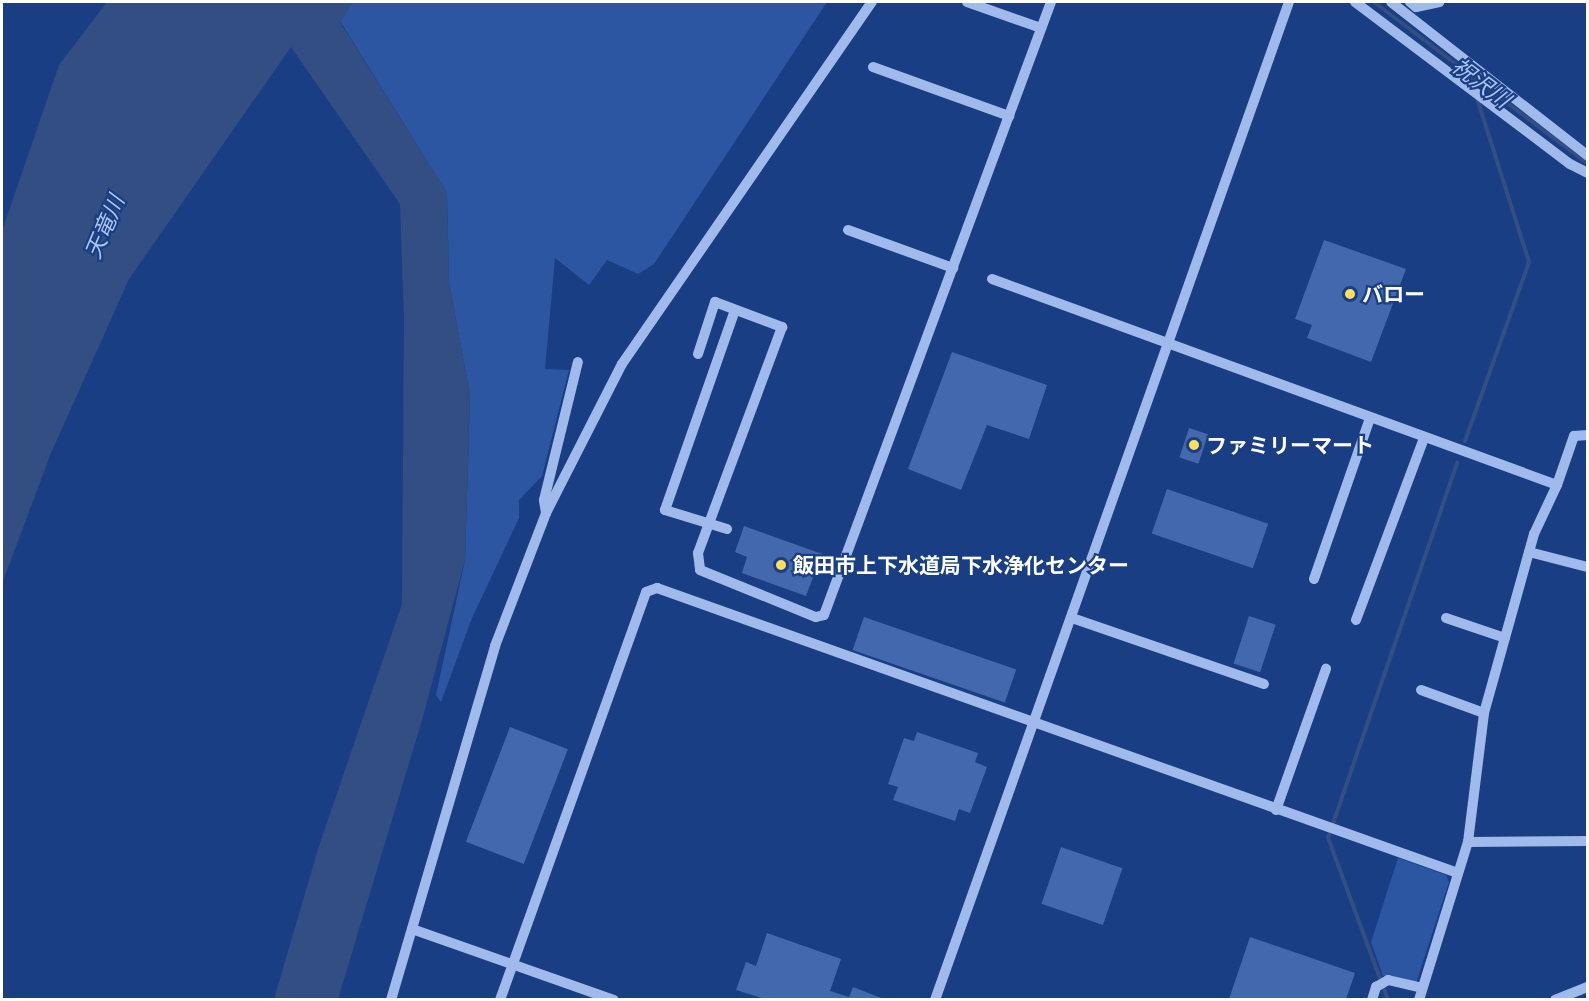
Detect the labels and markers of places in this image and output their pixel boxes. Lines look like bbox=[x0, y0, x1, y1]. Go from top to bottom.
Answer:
place label: バロー bbox=[1362, 281, 1425, 307]
marker: バロー bbox=[1343, 287, 1357, 301]
place label: ファミリーマート bbox=[1206, 432, 1374, 458]
marker: ファミリーマート bbox=[1187, 438, 1201, 452]
place label: 飯田市上下水道局下水浄化センター bbox=[793, 552, 1129, 578]
marker: 飯田市上下水道局下水浄化センター bbox=[774, 558, 788, 572]

